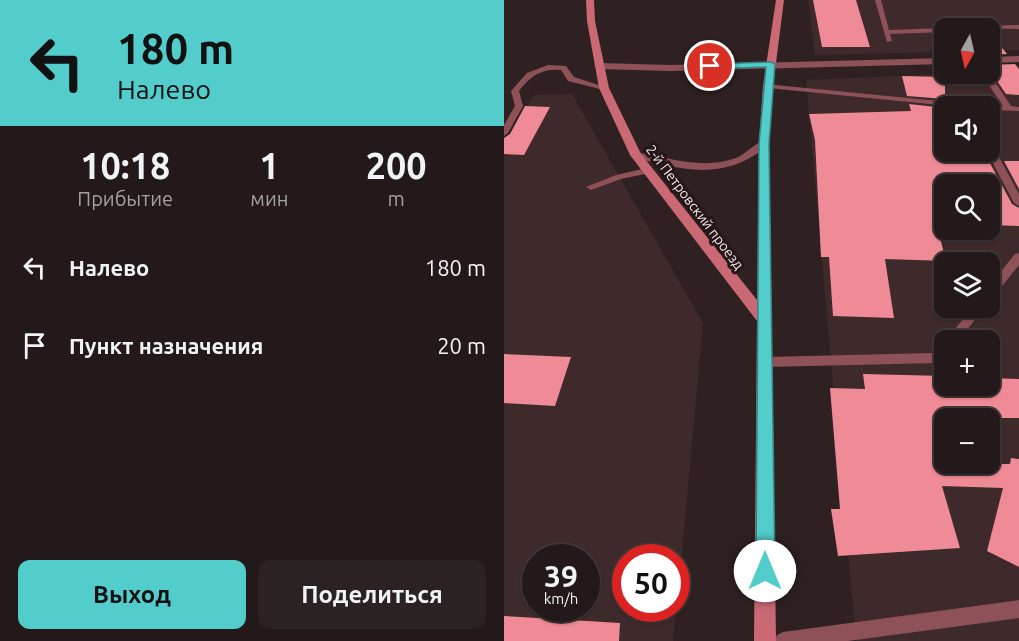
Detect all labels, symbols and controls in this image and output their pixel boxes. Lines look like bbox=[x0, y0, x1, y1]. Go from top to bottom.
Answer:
north arrow bbox=[934, 18, 1000, 84]
map controls bbox=[934, 18, 1000, 474]
icon: left bbox=[18, 24, 96, 102]
text: 180 m bbox=[117, 25, 234, 72]
pin bbox=[684, 40, 735, 91]
icon: arrive bbox=[693, 49, 726, 82]
text: Налево bbox=[117, 74, 211, 104]
button: sound bbox=[934, 96, 1000, 162]
street label: 2-й Петровский проезд bbox=[643, 142, 747, 272]
text: 10:18 bbox=[80, 145, 170, 186]
text: 1 bbox=[259, 145, 280, 186]
text: 200 bbox=[366, 145, 427, 186]
button: search bbox=[934, 174, 1000, 240]
text: Прибытие bbox=[77, 187, 173, 210]
text: мин bbox=[250, 187, 288, 210]
text: m bbox=[388, 187, 405, 210]
icon: left bbox=[18, 251, 51, 284]
button: layers bbox=[934, 252, 1000, 318]
text: Налево bbox=[69, 255, 149, 280]
text: 180 m bbox=[425, 255, 486, 280]
icon: arrive bbox=[18, 329, 51, 362]
button: + bbox=[934, 330, 1000, 396]
text: Пункт назначения bbox=[69, 333, 263, 358]
text: 20 m bbox=[437, 333, 486, 358]
button: − bbox=[934, 408, 1000, 474]
position arrow bbox=[733, 539, 797, 603]
speed limit sign: 50 bbox=[612, 544, 690, 622]
text: 39 bbox=[544, 559, 578, 593]
button: Выход bbox=[18, 560, 246, 629]
button: Поделиться bbox=[258, 560, 486, 629]
text: km/h bbox=[544, 590, 578, 607]

